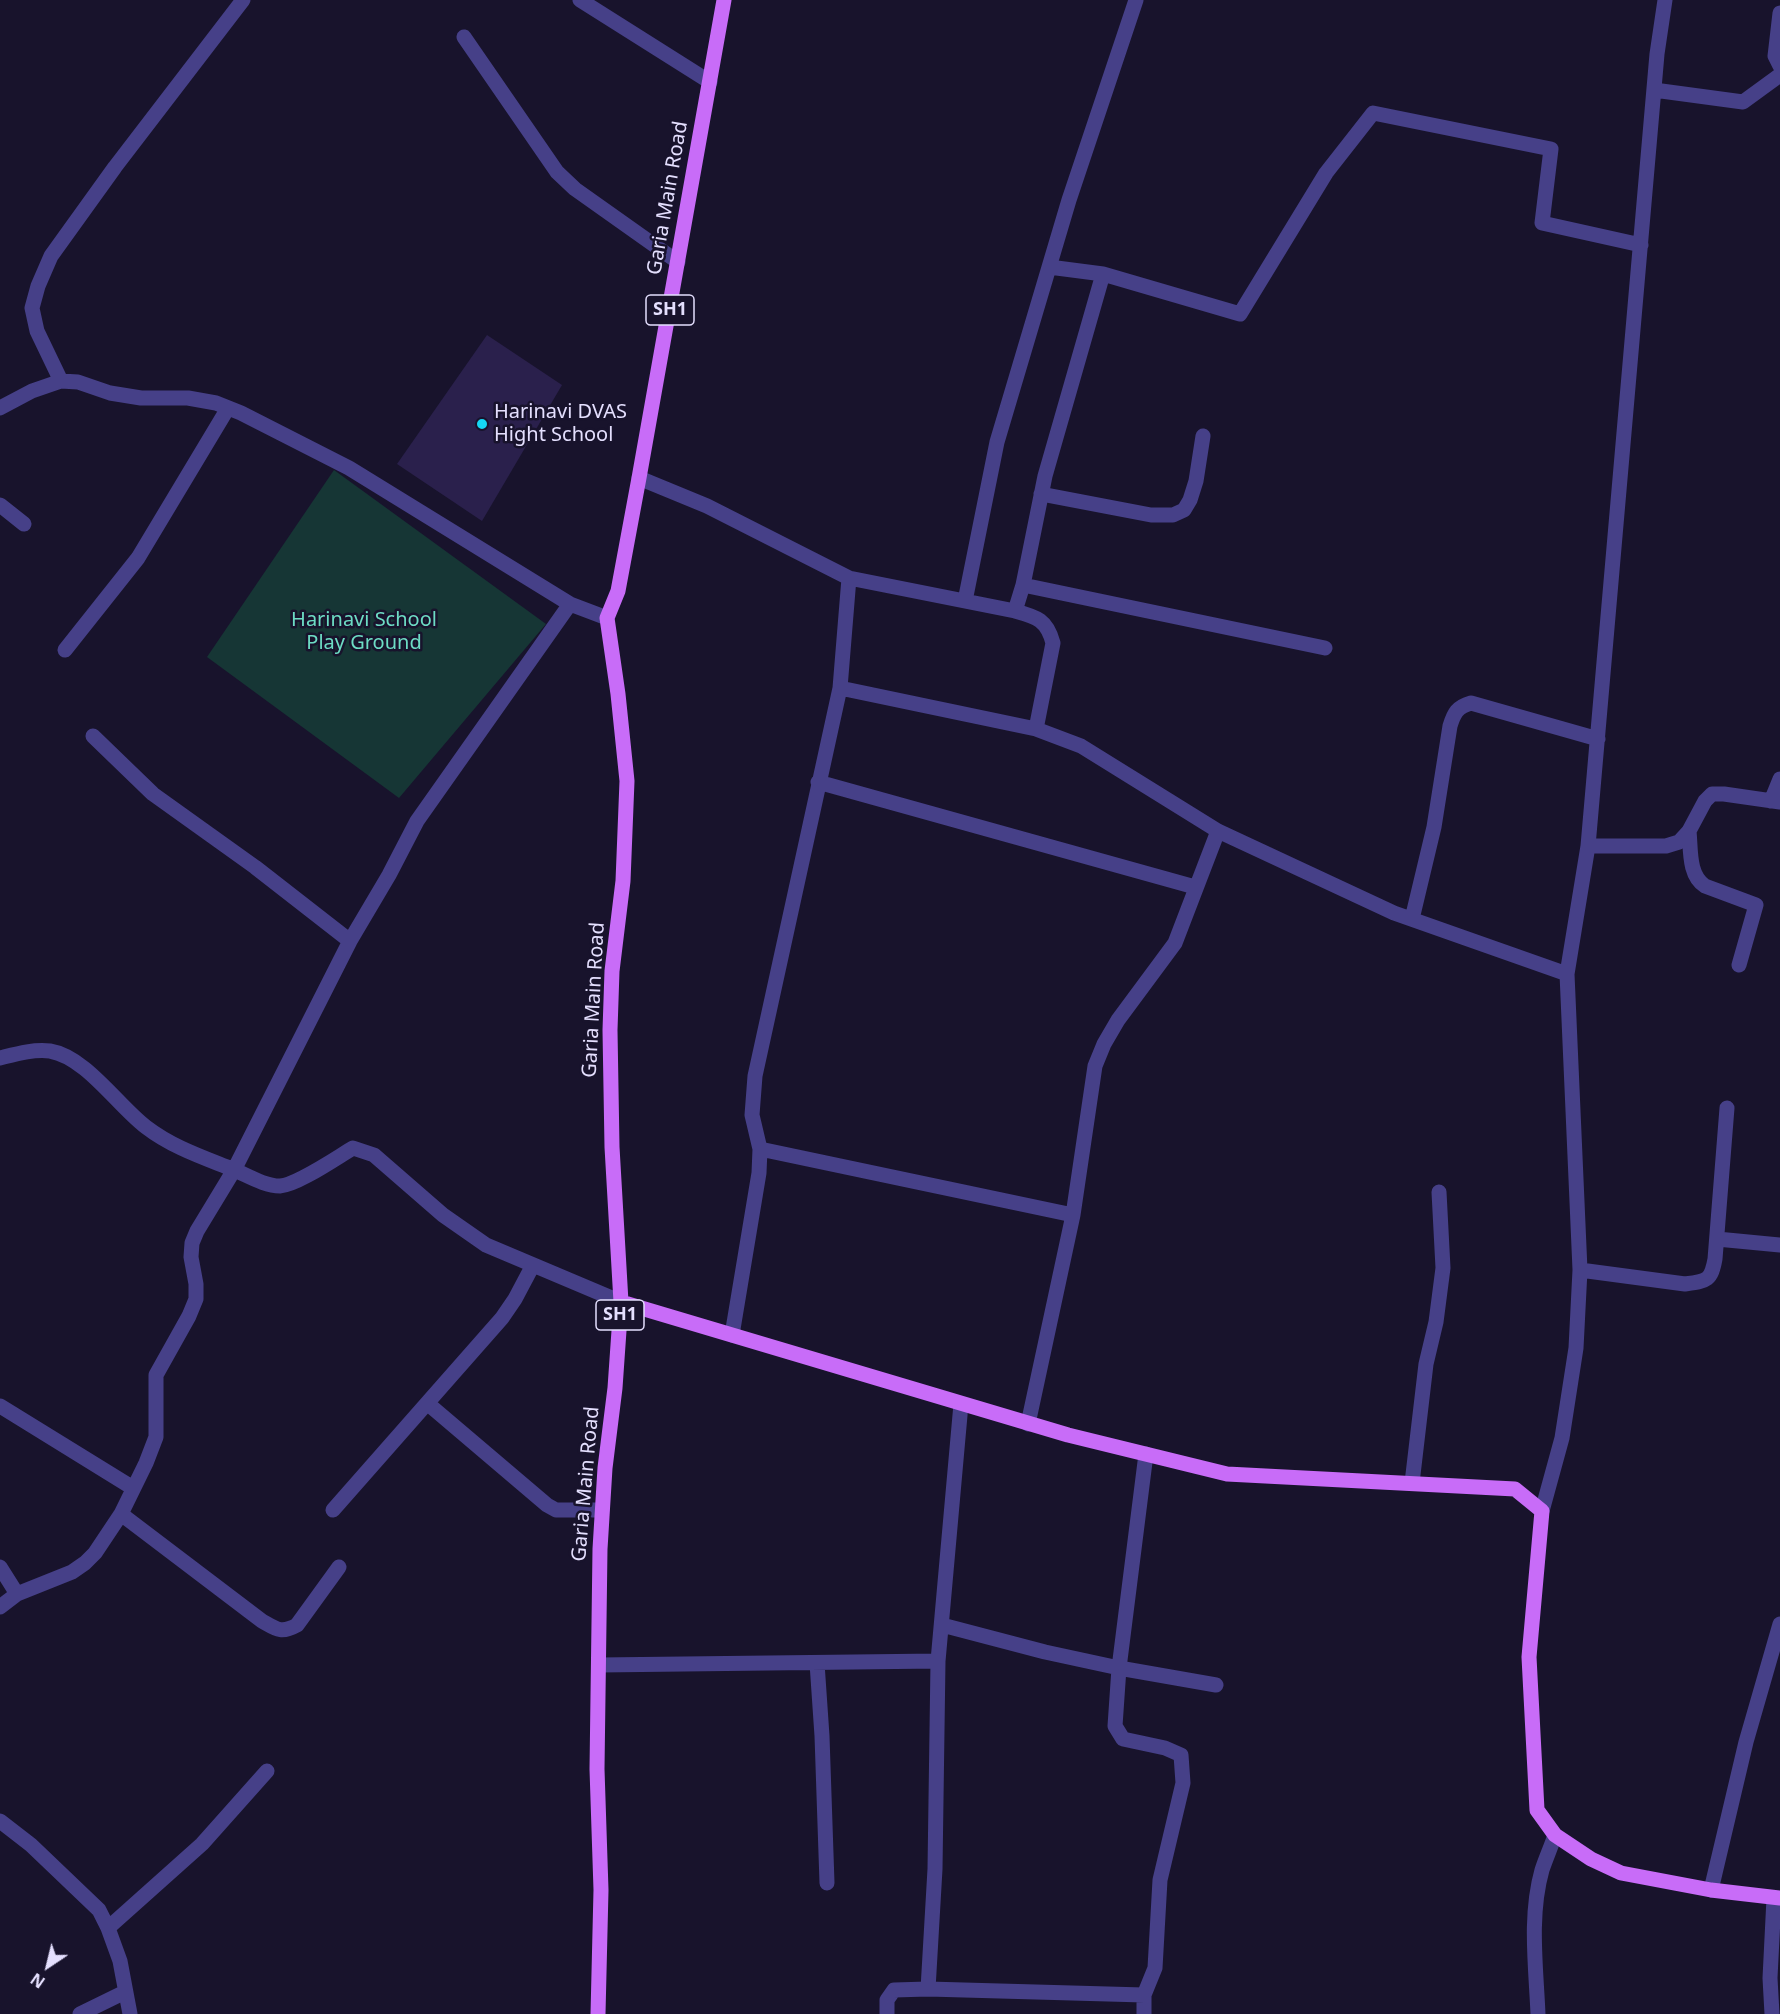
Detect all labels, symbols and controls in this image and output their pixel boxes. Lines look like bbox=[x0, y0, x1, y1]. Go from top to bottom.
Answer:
street label: Garia Main Road bbox=[643, 119, 693, 277]
road number: SH1 bbox=[646, 295, 694, 325]
place label: Harinavi DVAS Hight School bbox=[494, 400, 627, 447]
marker: Harinavi DVAS Hight School bbox=[475, 417, 489, 431]
park label: Harinavi School Play Ground bbox=[291, 608, 437, 655]
street label: Garia Main Road bbox=[578, 922, 610, 1078]
road number: SH1 bbox=[596, 1300, 644, 1330]
street label: Garia Main Road bbox=[567, 1405, 605, 1563]
north arrow bbox=[18, 1936, 78, 1996]
text: N bbox=[26, 1968, 49, 1993]

